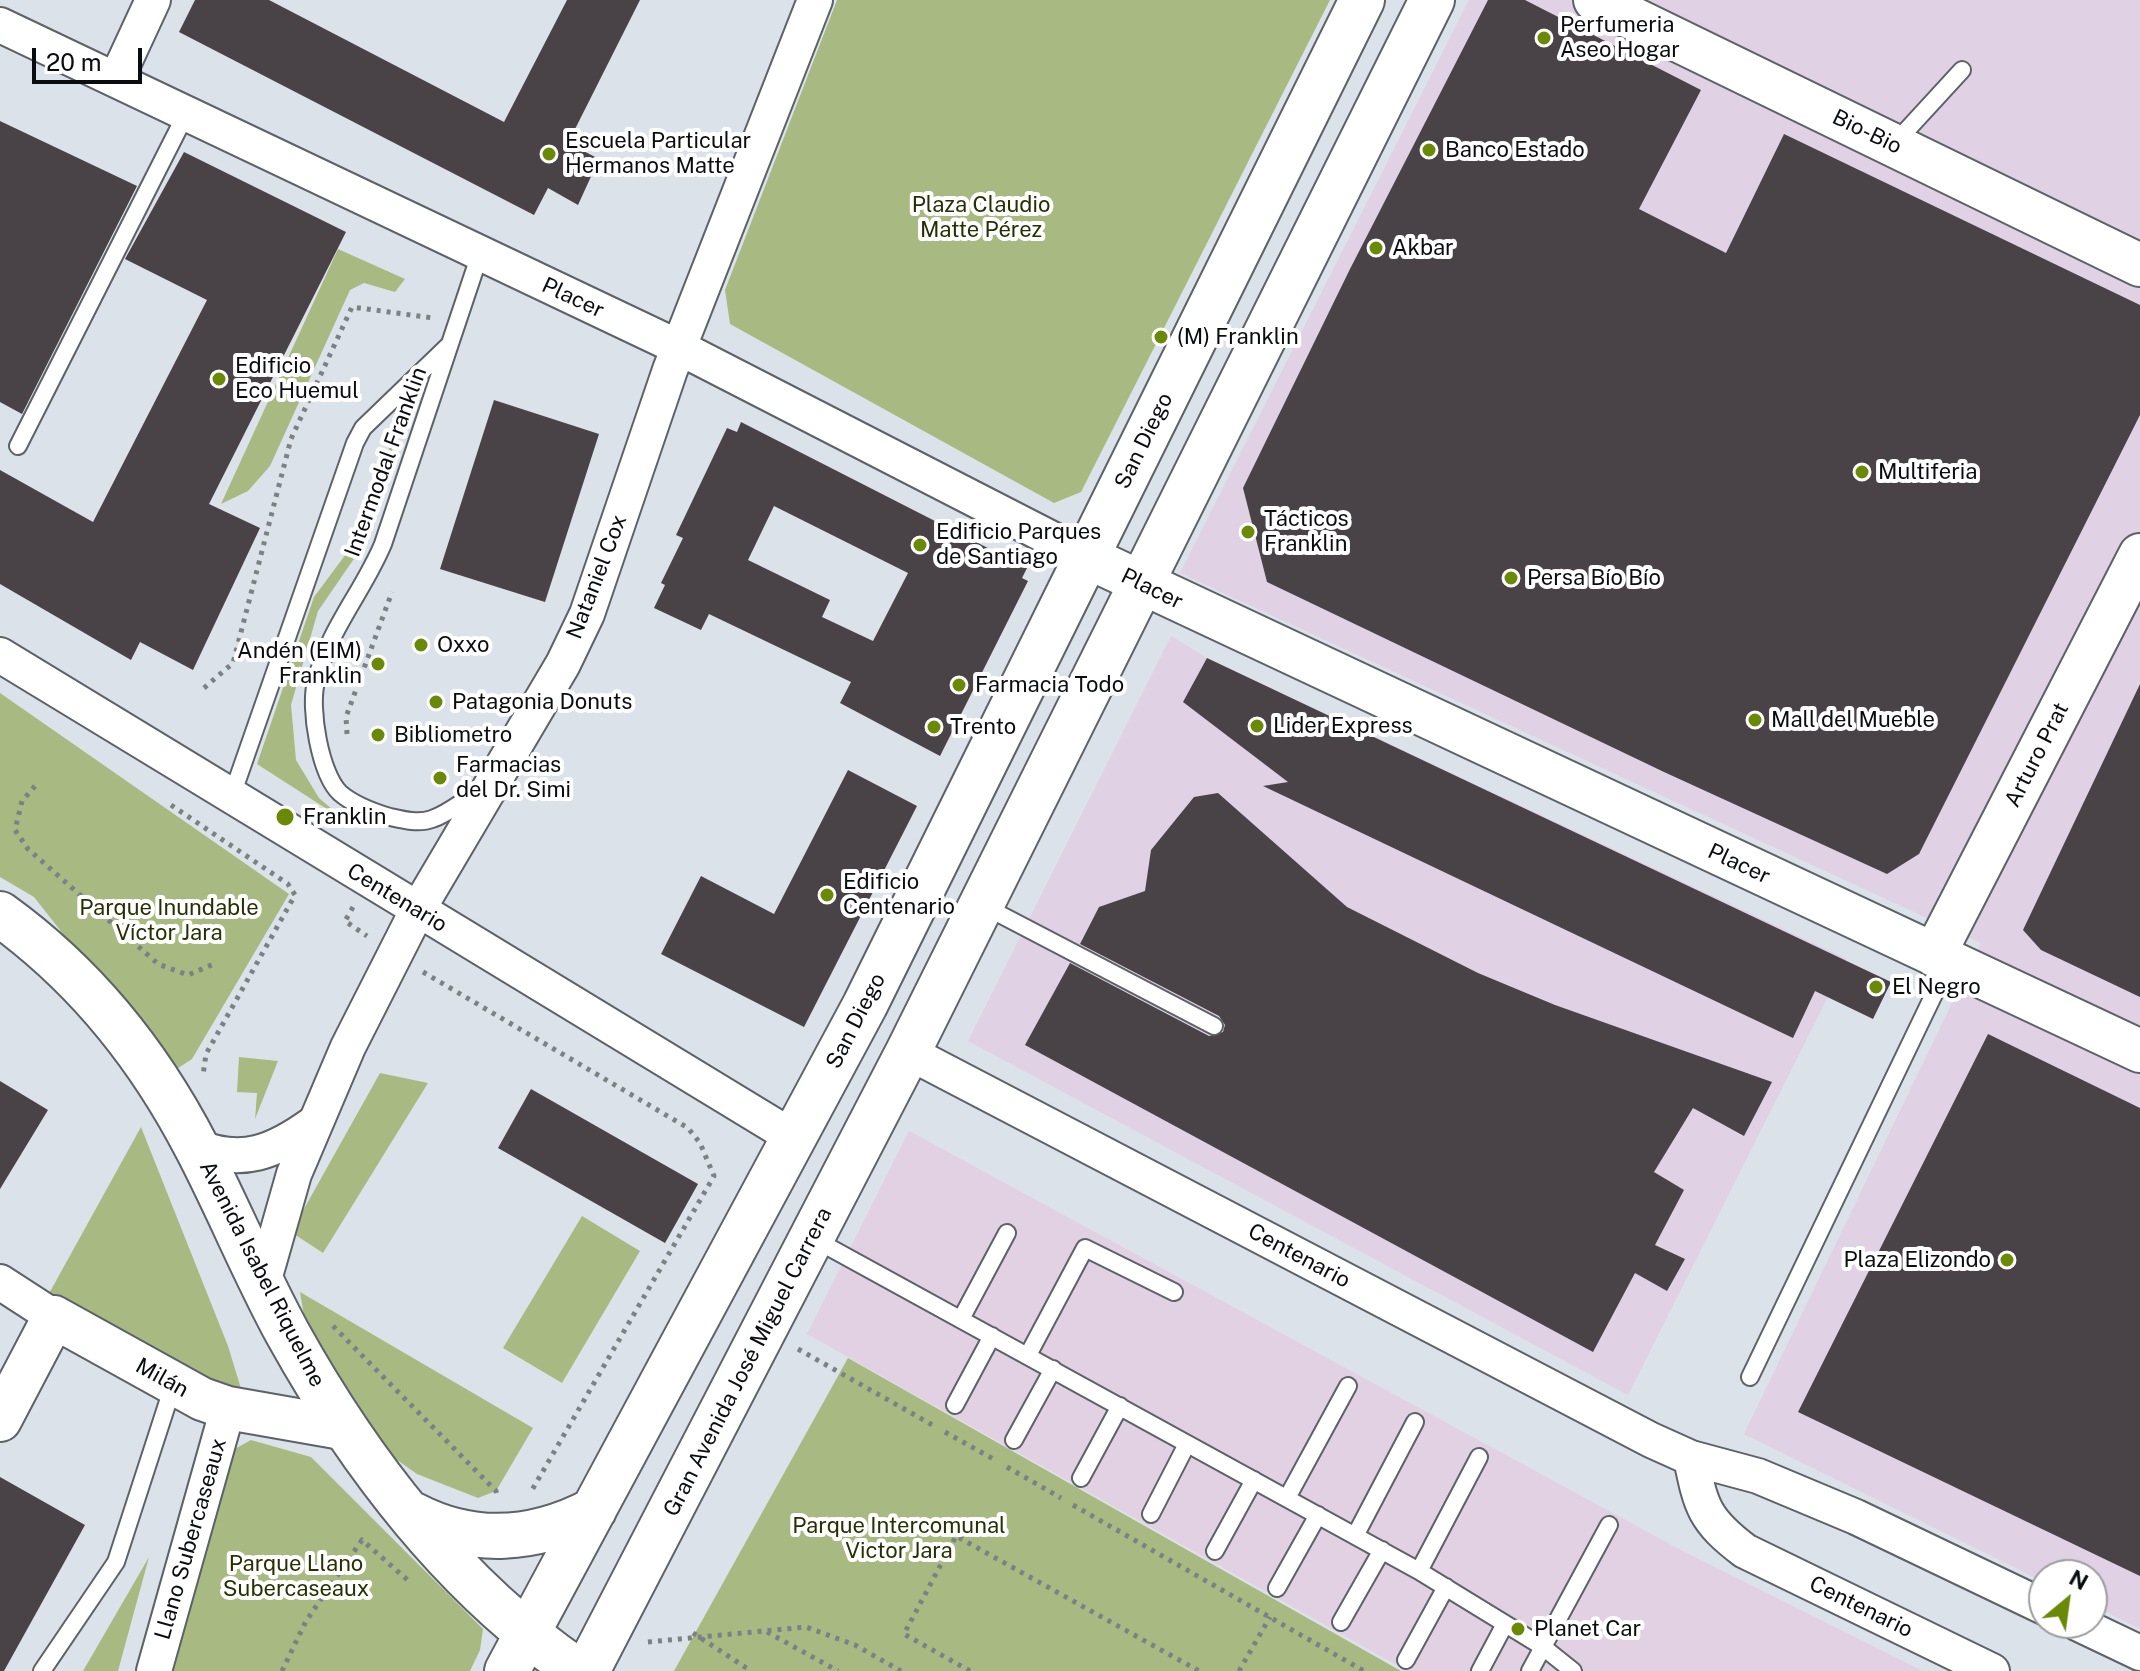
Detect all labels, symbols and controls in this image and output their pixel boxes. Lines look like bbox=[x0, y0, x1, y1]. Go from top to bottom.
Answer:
place label: Perfumeria Aseo Hogar bbox=[1560, 12, 1680, 64]
marker: Perfumeria Aseo Hogar bbox=[1535, 29, 1553, 47]
scale bar bbox=[36, 32, 146, 82]
text: 20 m bbox=[46, 48, 102, 76]
street label: Bio-Bio bbox=[1828, 104, 1906, 160]
place label: Escuela Particular Hermanos Matte bbox=[565, 128, 751, 180]
place label: Banco Estado bbox=[1445, 137, 1585, 163]
marker: Banco Estado bbox=[1420, 141, 1438, 159]
marker: Escuela Particular Hermanos Matte bbox=[540, 145, 558, 163]
park label: Plaza Claudio Matte Pérez bbox=[912, 192, 1050, 244]
place label: Akbar bbox=[1392, 235, 1454, 261]
marker: Akbar bbox=[1367, 239, 1385, 257]
street label: Placer bbox=[538, 272, 608, 324]
place label: (M) Franklin bbox=[1177, 324, 1299, 350]
marker: (M) Franklin bbox=[1152, 328, 1170, 346]
place label: Edificio Eco Huemul bbox=[235, 353, 359, 404]
street label: Intermodal Franklin bbox=[339, 364, 433, 560]
marker: Edificio Eco Huemul bbox=[210, 370, 228, 388]
street label: San Diego bbox=[1109, 389, 1179, 493]
place label: Multiferia bbox=[1878, 459, 1977, 485]
marker: Multiferia bbox=[1853, 463, 1871, 481]
place label: Tácticos Franklin bbox=[1264, 506, 1349, 558]
street label: Nataniel Cox bbox=[561, 511, 633, 643]
place label: Edificio Parques de Santiago bbox=[936, 519, 1101, 570]
marker: Tácticos Franklin bbox=[1239, 523, 1257, 541]
marker: Edificio Parques de Santiago bbox=[911, 536, 929, 554]
street label: Placer bbox=[1117, 563, 1187, 615]
place label: Persa Bío Bío bbox=[1527, 565, 1661, 591]
marker: Persa Bío Bío bbox=[1502, 569, 1520, 587]
place label: Oxxo bbox=[437, 632, 489, 658]
marker: Oxxo bbox=[412, 636, 430, 654]
place label: Andén (EIM) Franklin bbox=[237, 638, 362, 690]
marker: Andén (EIM) Franklin bbox=[369, 655, 387, 673]
place label: Farmacia Todo bbox=[975, 672, 1124, 698]
marker: Farmacia Todo bbox=[950, 676, 968, 694]
place label: Patagonia Donuts bbox=[452, 689, 632, 715]
marker: Patagonia Donuts bbox=[427, 693, 445, 711]
street label: Arturo Prat bbox=[1999, 698, 2075, 812]
place label: Mall del Mueble bbox=[1771, 707, 1935, 733]
marker: Mall del Mueble bbox=[1746, 711, 1764, 729]
place label: Lider Express bbox=[1273, 713, 1413, 739]
place label: Trento bbox=[950, 714, 1016, 740]
marker: Lider Express bbox=[1248, 717, 1266, 735]
marker: Trento bbox=[925, 718, 943, 736]
place label: Bibliometro bbox=[394, 722, 512, 748]
marker: Bibliometro bbox=[369, 726, 387, 744]
place label: Farmacias del Dr. Simi bbox=[456, 752, 571, 804]
marker: Farmacias del Dr. Simi bbox=[431, 769, 449, 787]
place label: Franklin bbox=[303, 804, 386, 830]
marker: Franklin bbox=[274, 806, 296, 828]
street label: Placer bbox=[1704, 838, 1774, 890]
street label: Centenario bbox=[342, 858, 452, 938]
place label: Edificio Centenario bbox=[843, 869, 955, 920]
marker: Edificio Centenario bbox=[818, 886, 836, 904]
park label: Parque Inundable Víctor Jara bbox=[79, 895, 259, 946]
street label: San Diego bbox=[821, 969, 891, 1073]
place label: El Negro bbox=[1892, 974, 1981, 1000]
marker: El Negro bbox=[1867, 978, 1885, 996]
street label: Avenida Isabel Riquelme bbox=[193, 1157, 331, 1391]
street label: Gran Avenida José Miguel Carrera bbox=[658, 1203, 838, 1521]
street label: Centenario bbox=[1243, 1218, 1355, 1294]
place label: Plaza Elizondo bbox=[1844, 1247, 1991, 1273]
marker: Plaza Elizondo bbox=[1998, 1251, 2016, 1269]
street label: Milán bbox=[131, 1353, 193, 1403]
street label: Llano Subercaseaux bbox=[150, 1435, 232, 1643]
park label: Parque Intercomunal Victor Jara bbox=[792, 1513, 1006, 1564]
park label: Parque Llano Subercaseaux bbox=[223, 1551, 369, 1602]
north arrow bbox=[2028, 1559, 2108, 1639]
text: N bbox=[2065, 1564, 2092, 1595]
street label: Centenario bbox=[1805, 1571, 1917, 1643]
place label: Planet Car bbox=[1534, 1616, 1641, 1642]
marker: Planet Car bbox=[1509, 1620, 1527, 1638]

